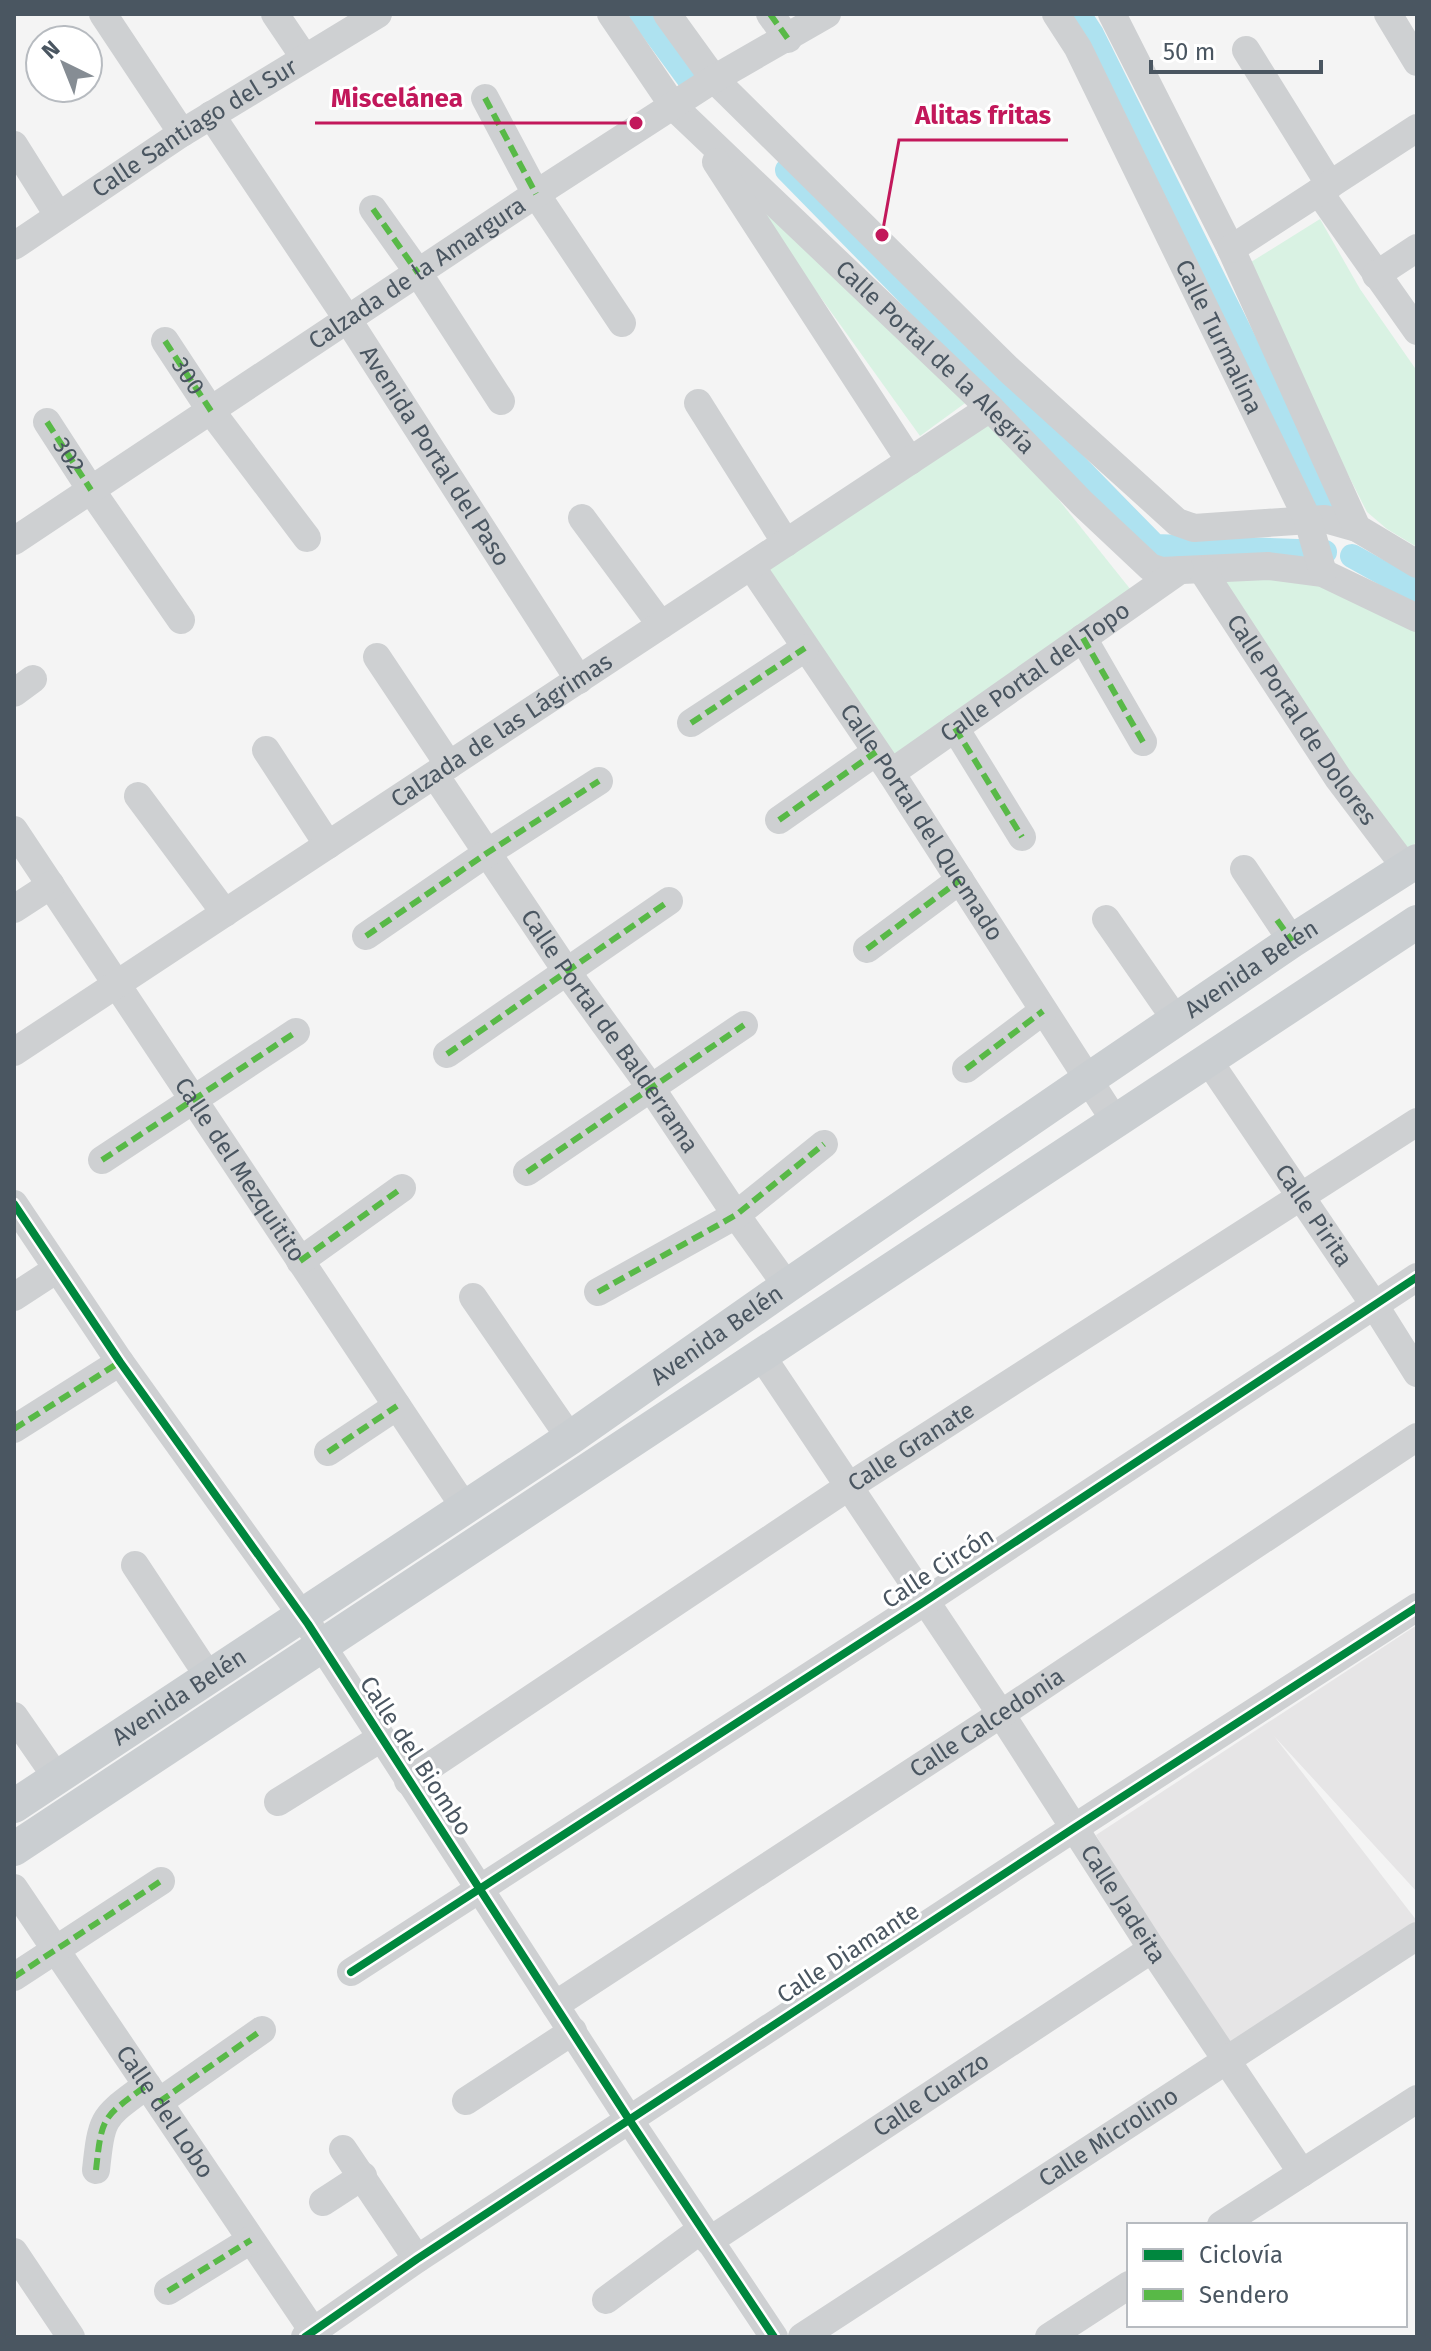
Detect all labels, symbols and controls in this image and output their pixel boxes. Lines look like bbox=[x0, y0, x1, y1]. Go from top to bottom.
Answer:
north arrow bbox=[24, 24, 104, 104]
scale bar bbox=[1151, 24, 1321, 74]
text: N bbox=[36, 35, 65, 65]
text: 50 m bbox=[1163, 38, 1215, 66]
street label: Calle Santiago del Sur bbox=[87, 52, 303, 203]
callout: Miscelánea bbox=[315, 73, 479, 123]
text: Miscelánea bbox=[331, 83, 463, 114]
callout: Alitas fritas bbox=[899, 90, 1068, 140]
text: Alitas fritas bbox=[914, 100, 1051, 131]
street label: Calzada de la Amargura bbox=[303, 191, 531, 355]
street label: Calle Portal de la Alegría bbox=[830, 254, 1041, 460]
street label: Calle Turmalina bbox=[1169, 255, 1268, 419]
street label: Avenida Portal del Paso bbox=[354, 341, 516, 571]
street label: 300 bbox=[166, 352, 210, 400]
street label: 302 bbox=[47, 432, 91, 479]
street label: Calle Portal del Topo bbox=[935, 596, 1135, 748]
street label: Calle Portal de Dolores bbox=[1221, 609, 1383, 831]
street label: Calzada de las Lágrimas bbox=[386, 647, 617, 813]
street label: Calle Portal del Quemado bbox=[834, 698, 1009, 946]
street label: Calle Portal de Balderrama bbox=[515, 904, 704, 1158]
street label: Avenida Belén bbox=[1179, 914, 1323, 1024]
street label: Calle del Mezquitito bbox=[169, 1072, 311, 1267]
street label: Calle Pirita bbox=[1269, 1159, 1358, 1272]
street label: Avenida Belén bbox=[645, 1279, 788, 1391]
street label: Calle Granate bbox=[843, 1396, 979, 1497]
street label: Calle Circón bbox=[877, 1522, 999, 1614]
street label: Avenida Belén bbox=[107, 1642, 251, 1751]
street label: Calle Calcedonia bbox=[905, 1662, 1069, 1784]
street label: Calle del Biombo bbox=[354, 1671, 478, 1841]
street label: Calle Jadeita bbox=[1075, 1840, 1172, 1969]
street label: Calle Diamante bbox=[772, 1897, 924, 2009]
street label: Calle del Lobo bbox=[110, 2040, 220, 2183]
street label: Calle Cuarzo bbox=[868, 2046, 994, 2143]
street label: Calle Microlino bbox=[1034, 2081, 1184, 2193]
legend bbox=[1127, 2223, 1407, 2327]
text: Ciclovía bbox=[1199, 2241, 1283, 2269]
text: Sendero bbox=[1199, 2281, 1289, 2309]

